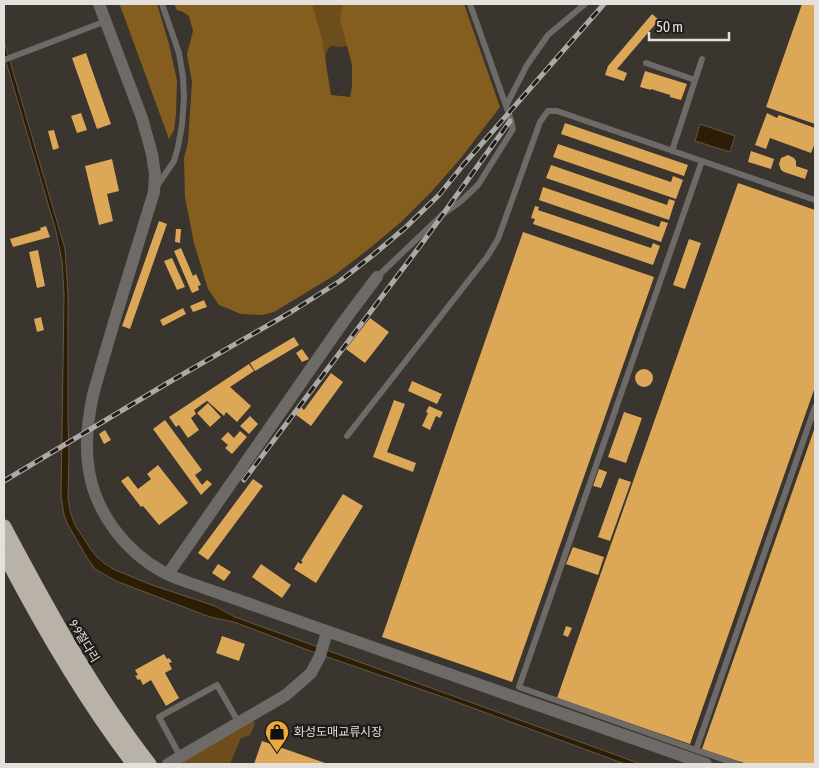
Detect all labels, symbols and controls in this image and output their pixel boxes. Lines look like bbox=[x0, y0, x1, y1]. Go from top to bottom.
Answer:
scale bar bbox=[649, 10, 729, 42]
text: 50 m bbox=[656, 18, 683, 35]
street label: 9·9절다리 bbox=[66, 617, 102, 665]
shop icon: 화성도매교류시장 bbox=[264, 719, 290, 753]
place label: 화성도매교류시장 bbox=[294, 725, 382, 739]

